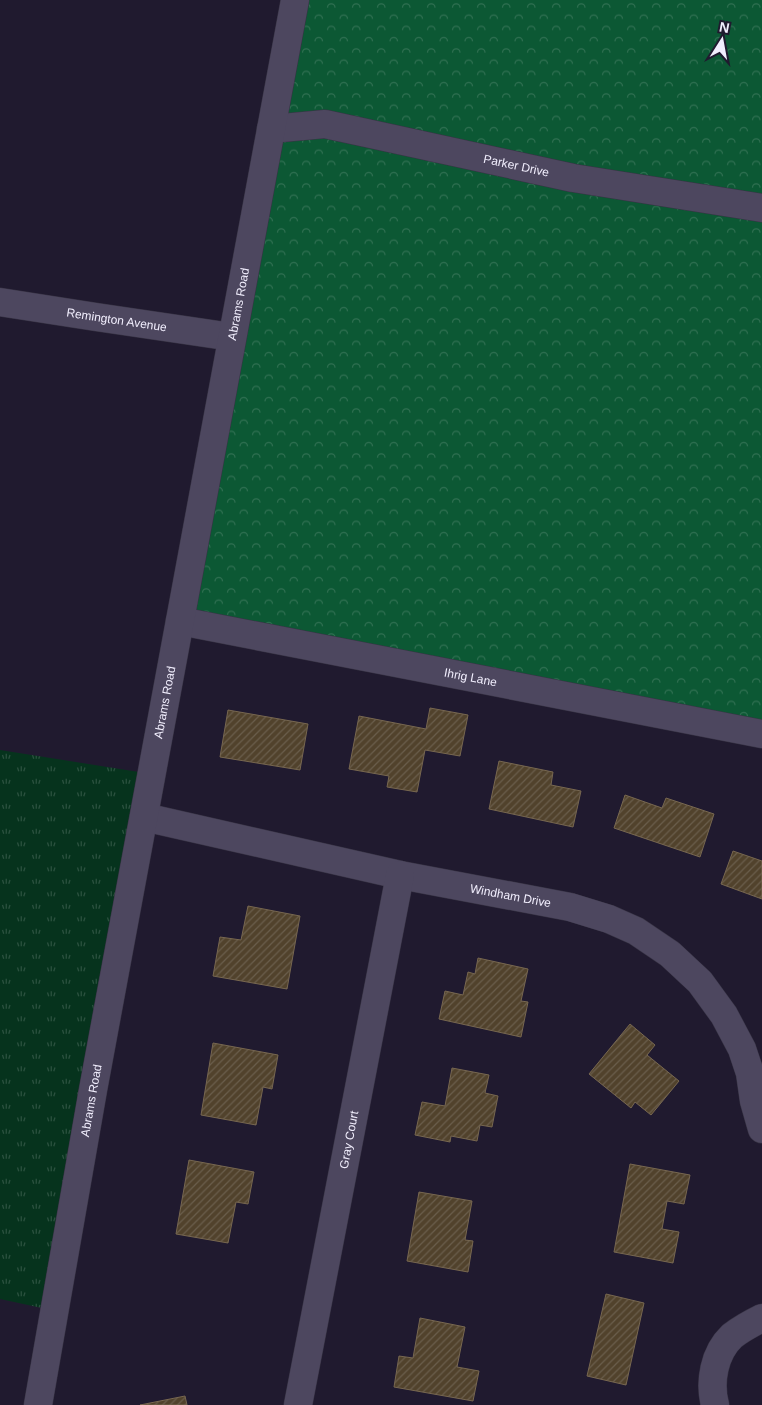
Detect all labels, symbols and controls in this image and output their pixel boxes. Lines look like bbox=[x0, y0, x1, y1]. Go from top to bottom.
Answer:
north arrow bbox=[697, 15, 747, 65]
text: N bbox=[718, 18, 731, 36]
street label: Parker Drive bbox=[482, 152, 551, 180]
street label: Abrams Road bbox=[225, 267, 252, 342]
street label: Remington Avenue bbox=[65, 305, 168, 334]
street label: Abrams Road bbox=[151, 665, 178, 740]
street label: Ihrig Lane bbox=[443, 665, 498, 689]
street label: Windham Drive bbox=[469, 881, 553, 910]
street label: Abrams Road bbox=[78, 1063, 105, 1138]
street label: Gray Court bbox=[337, 1109, 362, 1170]

